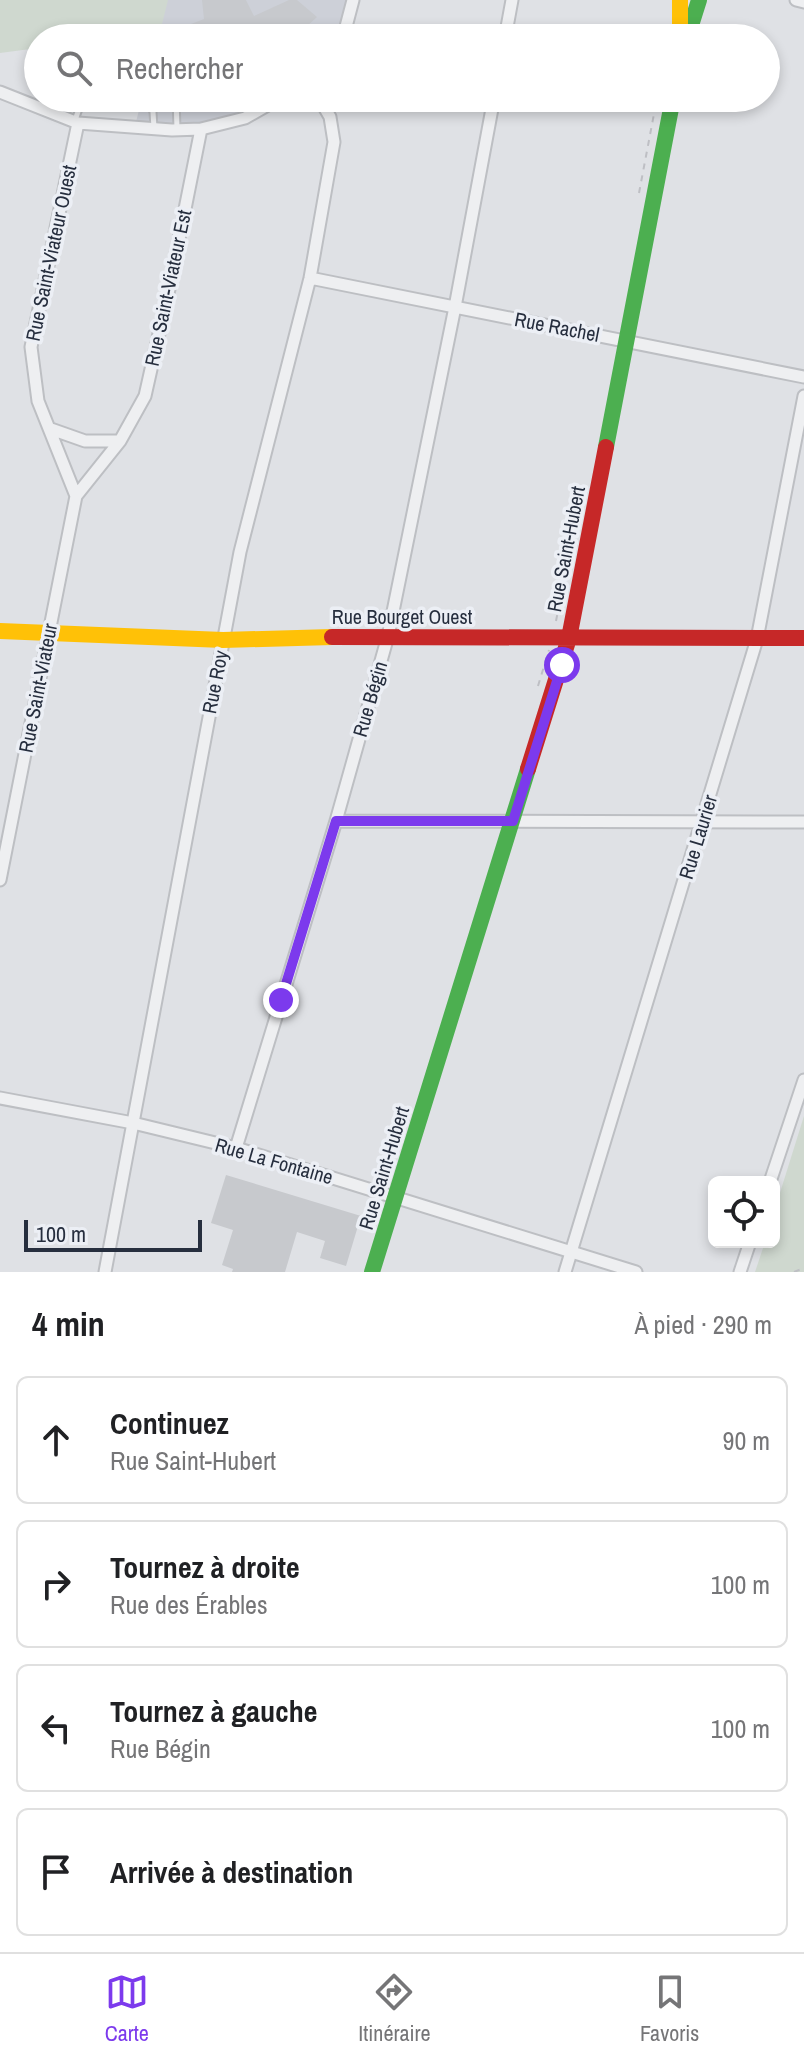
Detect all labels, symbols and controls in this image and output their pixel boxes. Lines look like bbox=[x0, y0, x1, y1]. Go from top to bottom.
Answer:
search box bbox=[24, 24, 780, 112]
icon: search bbox=[52, 46, 96, 90]
text: Rechercher bbox=[116, 48, 243, 88]
street label: Rue Saint-Viateur Ouest bbox=[19, 162, 82, 343]
street label: Rue Saint-Viateur Est bbox=[138, 207, 197, 369]
street label: Rue Rachel bbox=[512, 305, 602, 348]
street label: Rue Saint-Hubert bbox=[540, 483, 591, 614]
street label: Rue Bourget Ouest bbox=[332, 603, 473, 630]
street label: Rue Saint-Viateur bbox=[12, 621, 63, 755]
street label: Rue Roy bbox=[195, 647, 234, 716]
route start bbox=[544, 647, 580, 683]
street label: Rue Bégin bbox=[346, 658, 393, 740]
street label: Rue Laurier bbox=[672, 791, 723, 882]
route end bbox=[263, 982, 299, 1018]
street label: Rue Saint-Hubert bbox=[352, 1102, 415, 1233]
street label: Rue La Fontaine bbox=[212, 1131, 336, 1190]
map controls bbox=[708, 1176, 780, 1248]
button: locate bbox=[708, 1176, 780, 1248]
scale bar bbox=[24, 1216, 202, 1252]
text: 100 m bbox=[36, 1219, 86, 1249]
text: 4 min bbox=[32, 1301, 105, 1347]
text: À pied · 290 m bbox=[634, 1307, 772, 1342]
text: Continuez bbox=[110, 1403, 229, 1443]
icon: ahead bbox=[34, 1418, 78, 1462]
text: 90 m bbox=[723, 1423, 770, 1458]
text: Rue Saint-Hubert bbox=[110, 1443, 276, 1478]
text: Tournez à droite bbox=[110, 1547, 300, 1587]
icon: right bbox=[34, 1562, 78, 1606]
text: 100 m bbox=[711, 1567, 770, 1602]
text: Rue des Érables bbox=[110, 1587, 268, 1622]
text: Tournez à gauche bbox=[110, 1691, 317, 1731]
icon: left bbox=[34, 1706, 78, 1750]
text: 100 m bbox=[711, 1711, 770, 1746]
text: Rue Bégin bbox=[110, 1731, 211, 1766]
icon: arrive bbox=[34, 1850, 78, 1894]
text: Arrivée à destination bbox=[110, 1852, 353, 1892]
tab: Carte bbox=[105, 1970, 149, 2048]
tab: Itinéraire bbox=[358, 1970, 431, 2048]
tab: Favoris bbox=[640, 1970, 699, 2048]

